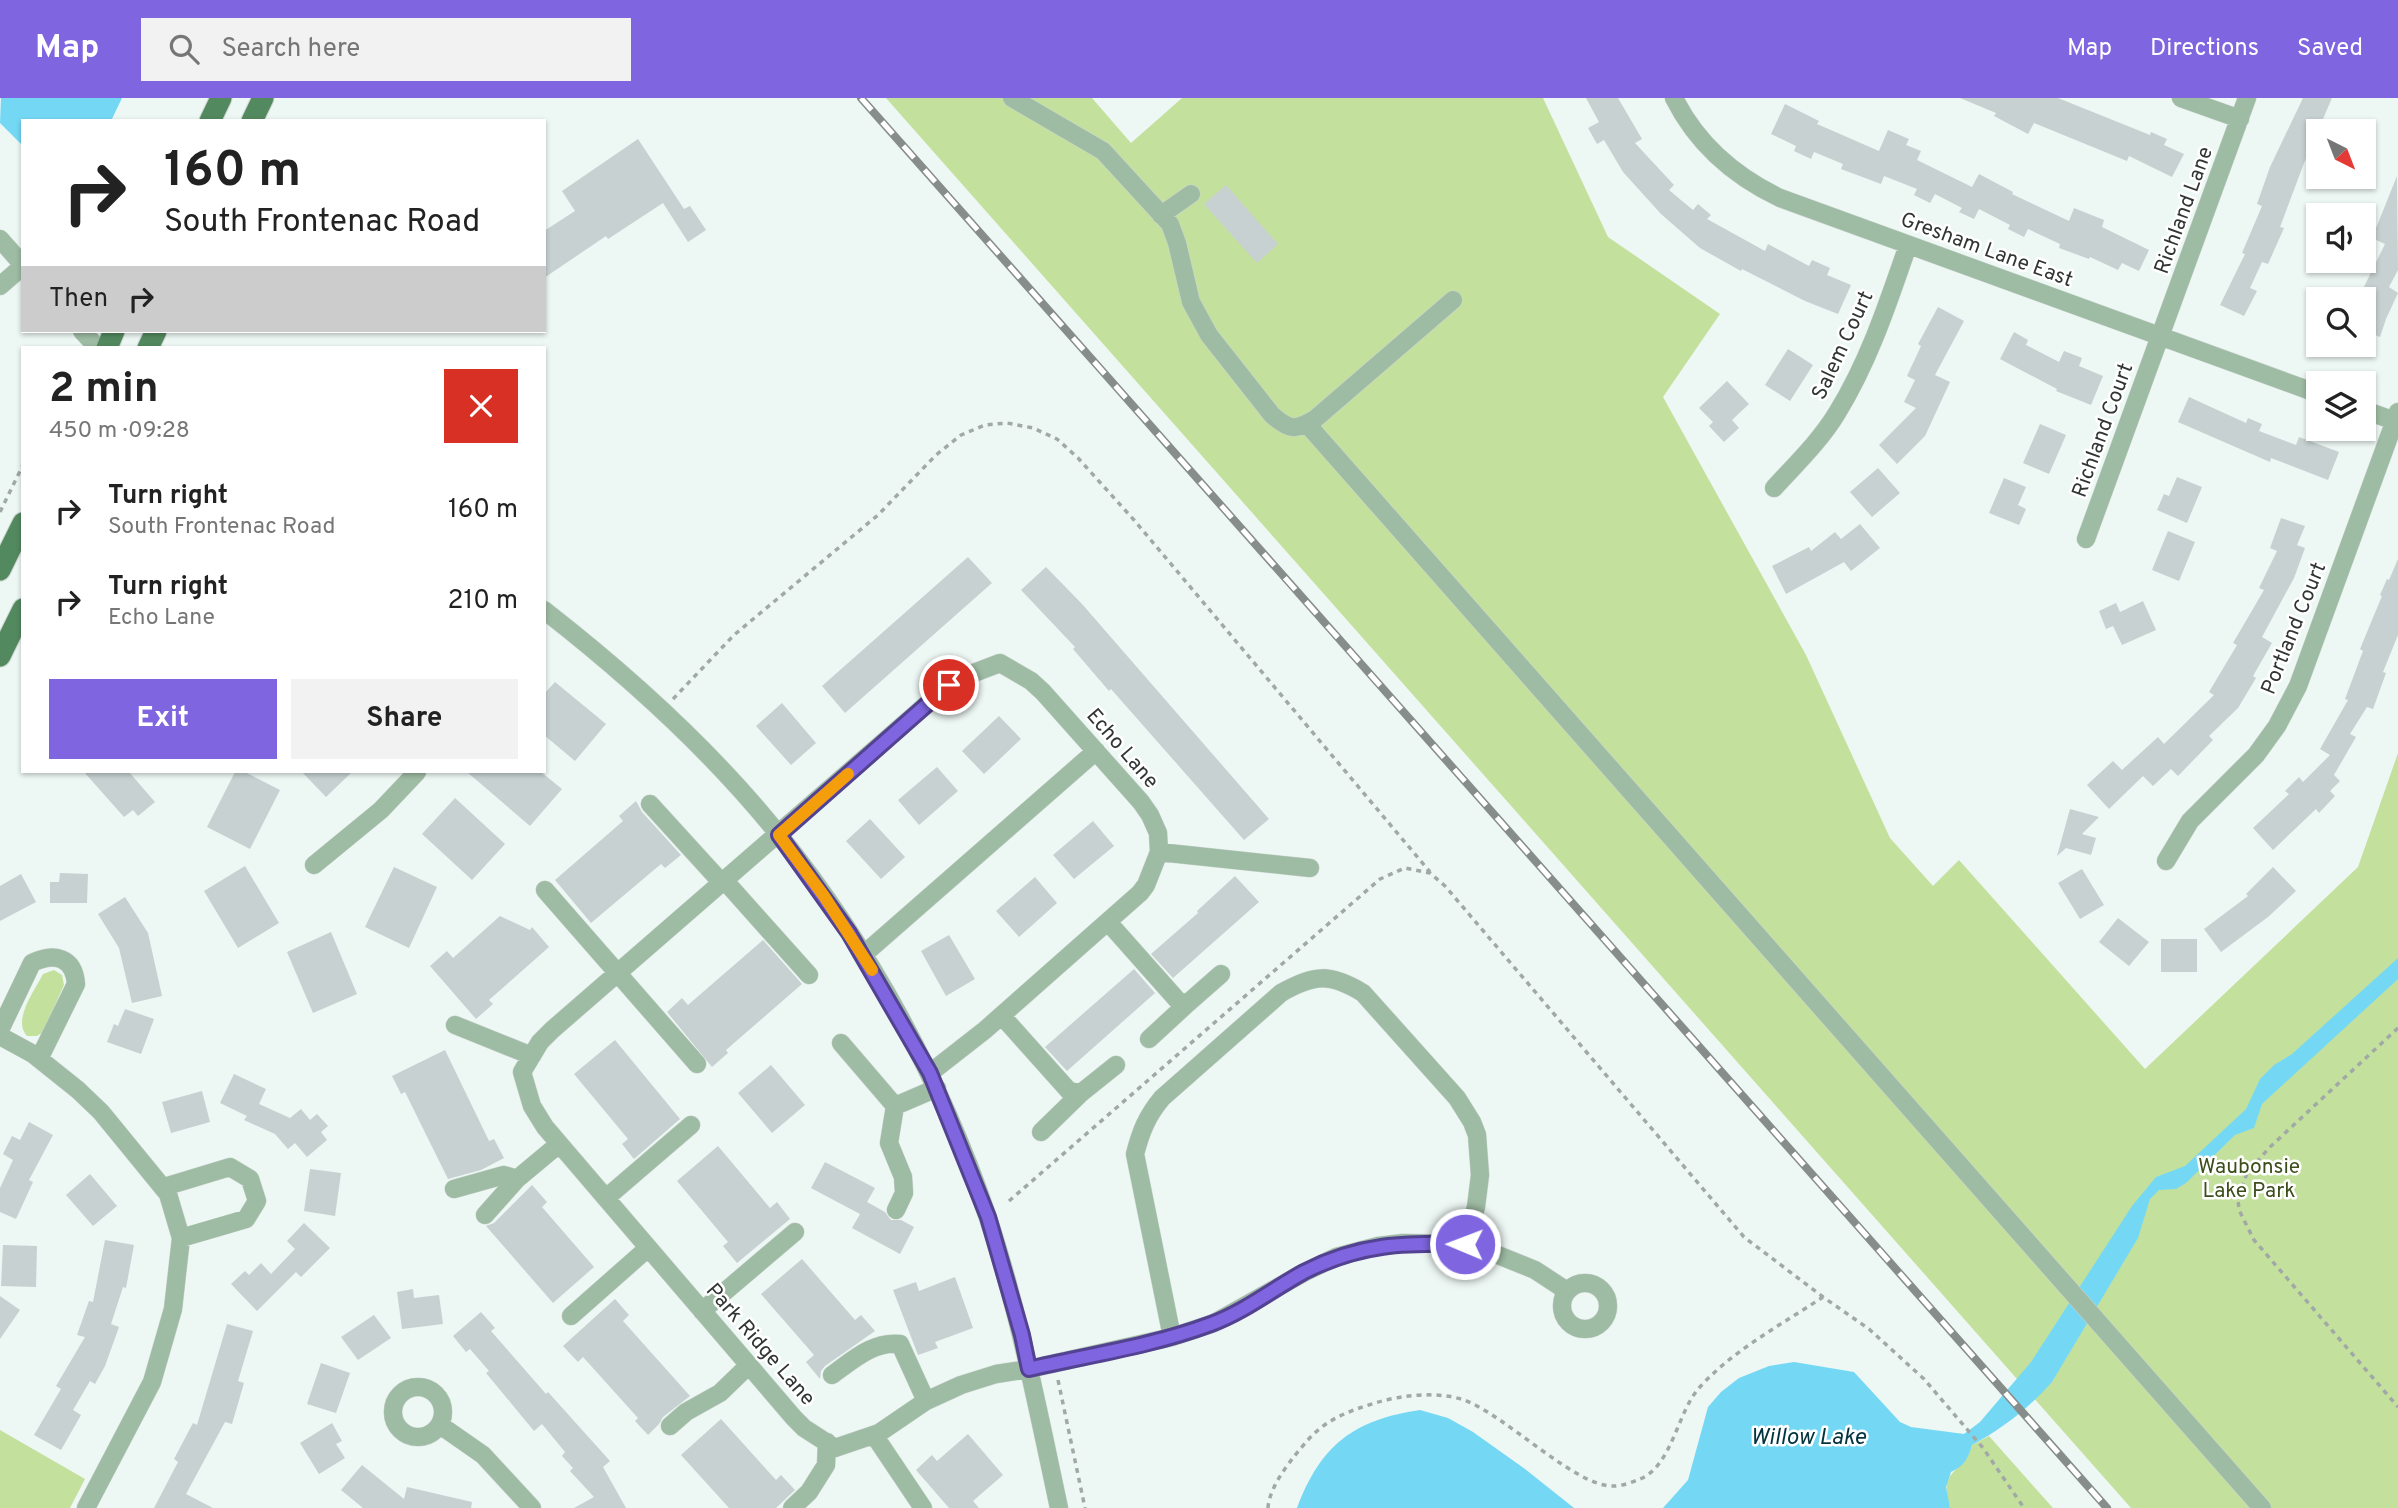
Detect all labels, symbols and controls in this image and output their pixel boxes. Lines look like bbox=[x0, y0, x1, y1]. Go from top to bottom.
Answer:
search box bbox=[141, 18, 631, 81]
text: Map bbox=[35, 28, 99, 70]
icon: search bbox=[165, 30, 203, 68]
text: Search here bbox=[221, 33, 360, 66]
text: Map bbox=[2067, 34, 2112, 64]
text: Directions bbox=[2150, 34, 2259, 64]
text: Saved bbox=[2297, 34, 2363, 64]
north arrow bbox=[2306, 119, 2376, 189]
map controls bbox=[2306, 119, 2376, 441]
text: 160 m bbox=[164, 142, 301, 204]
street label: Richland Lane bbox=[2149, 143, 2220, 278]
icon: right bbox=[49, 147, 140, 238]
text: South Frontenac Road bbox=[164, 203, 480, 243]
button: sound bbox=[2306, 203, 2376, 273]
street label: Gresham Lane East bbox=[1897, 207, 2076, 294]
icon: right bbox=[122, 280, 160, 318]
text: Then bbox=[49, 283, 108, 316]
street label: Salem Court bbox=[1806, 287, 1880, 404]
button: search bbox=[2306, 287, 2376, 357]
street label: Richland Court bbox=[2067, 360, 2140, 501]
text: 2 min bbox=[49, 364, 159, 417]
button: close bbox=[444, 369, 518, 443]
button: layers bbox=[2306, 371, 2376, 441]
text: 450 m · 09:28 bbox=[49, 417, 190, 446]
text: Turn right bbox=[108, 480, 228, 513]
icon: right bbox=[49, 492, 87, 530]
text: 160 m bbox=[448, 494, 518, 527]
text: South Frontenac Road bbox=[108, 513, 335, 542]
street label: Portland Court bbox=[2256, 558, 2333, 699]
text: Turn right bbox=[108, 571, 228, 604]
icon: right bbox=[49, 583, 87, 621]
text: 210 m bbox=[448, 585, 518, 618]
text: Echo Lane bbox=[108, 604, 215, 633]
pin bbox=[919, 655, 979, 715]
icon: arrive bbox=[930, 666, 968, 704]
button: Exit bbox=[49, 679, 277, 759]
button: Share bbox=[291, 679, 518, 759]
street label: Echo Lane bbox=[1080, 703, 1164, 795]
park label: Waubonsie Lake Park bbox=[2198, 1154, 2300, 1205]
position arrow bbox=[1428, 1207, 1502, 1281]
street label: Park Ridge Lane bbox=[699, 1278, 821, 1412]
water label: Willow Lake bbox=[1750, 1424, 1867, 1453]

